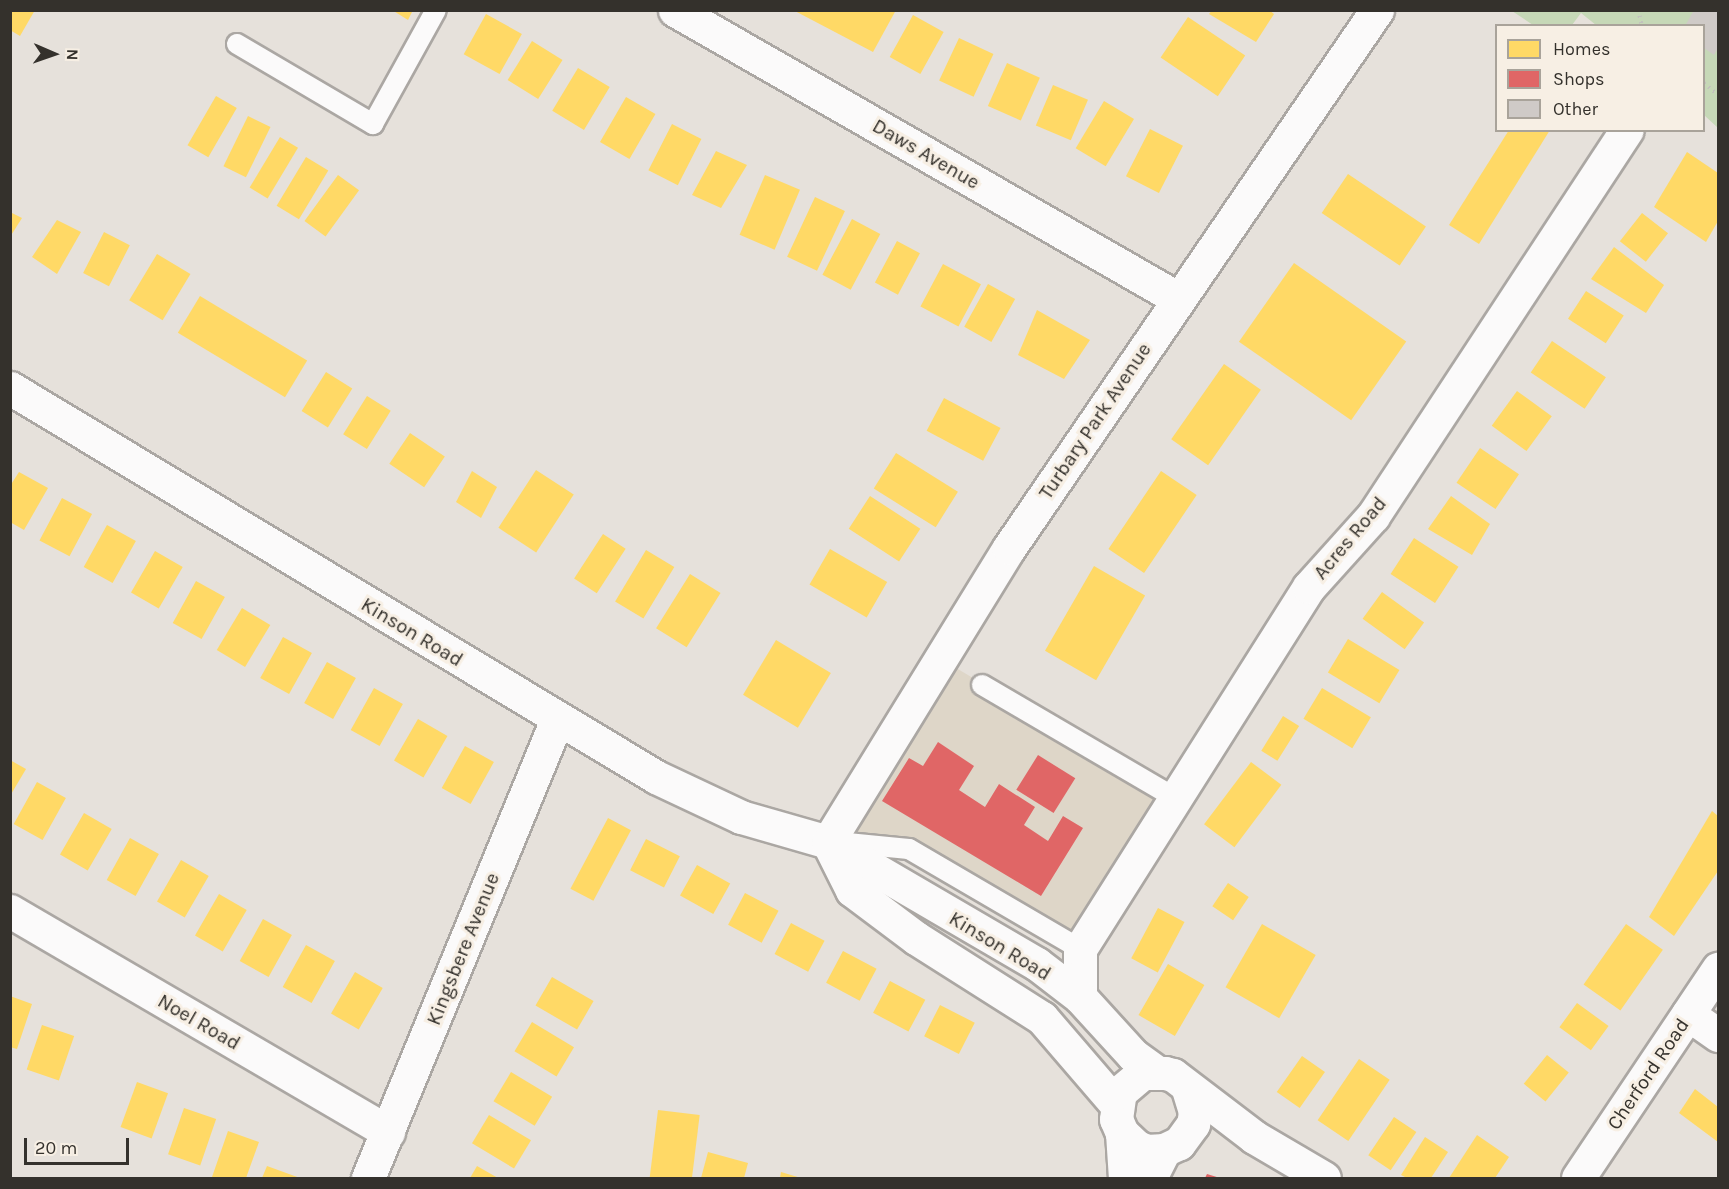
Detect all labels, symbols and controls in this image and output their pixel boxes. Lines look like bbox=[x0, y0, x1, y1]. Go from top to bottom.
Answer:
north arrow bbox=[24, 24, 84, 84]
legend bbox=[1495, 24, 1705, 132]
text: Homes bbox=[1553, 38, 1610, 60]
text: N bbox=[63, 49, 82, 61]
text: Shops bbox=[1553, 68, 1605, 90]
text: Other bbox=[1553, 98, 1598, 120]
street label: Daws Avenue bbox=[868, 114, 984, 194]
street label: Turbary Park Avenue bbox=[1034, 338, 1156, 504]
street label: Acres Road bbox=[1308, 492, 1392, 584]
street label: Kinson Road bbox=[357, 592, 467, 672]
street label: Kingsbere Avenue bbox=[421, 869, 505, 1029]
street label: Kinson Road bbox=[945, 906, 1055, 986]
street label: Noel Road bbox=[153, 989, 245, 1055]
street label: Cherford Road bbox=[1602, 1014, 1694, 1134]
scale bar bbox=[27, 1126, 132, 1164]
text: 20 m bbox=[35, 1137, 77, 1159]

